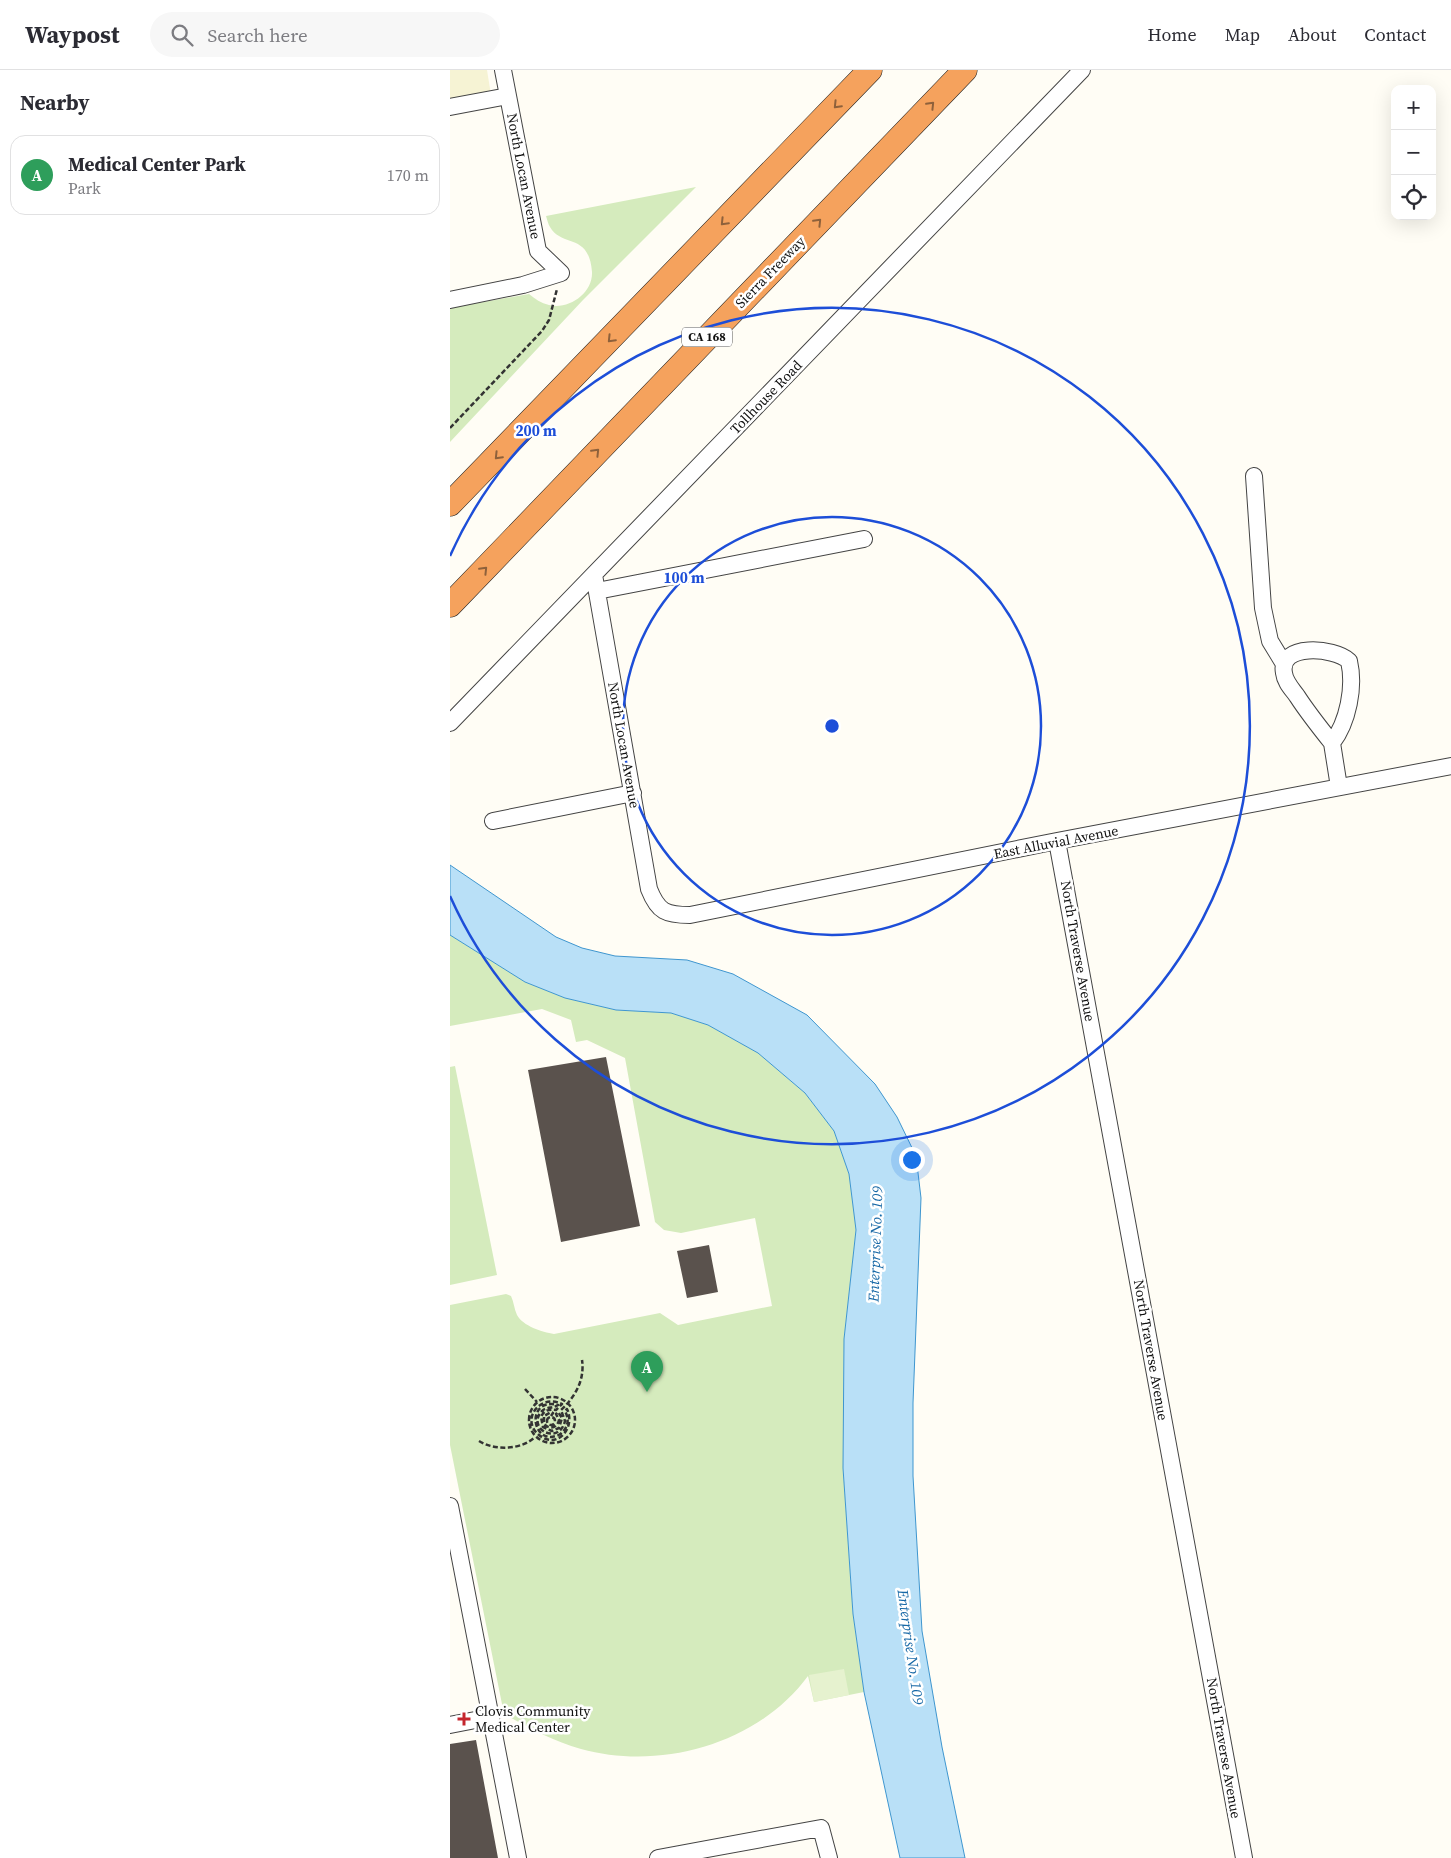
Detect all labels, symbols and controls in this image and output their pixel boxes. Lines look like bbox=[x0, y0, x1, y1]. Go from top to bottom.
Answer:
search box bbox=[150, 12, 500, 57]
text: Waypost bbox=[25, 18, 120, 51]
icon: search bbox=[168, 21, 196, 49]
text: Search here bbox=[208, 22, 308, 48]
text: Home bbox=[1148, 22, 1197, 47]
text: Map bbox=[1225, 22, 1260, 47]
text: About bbox=[1288, 22, 1336, 47]
text: Contact bbox=[1364, 22, 1426, 47]
map controls bbox=[1391, 85, 1436, 220]
button: + bbox=[1391, 85, 1436, 130]
text: Nearby bbox=[20, 88, 90, 117]
one-way arrow bbox=[833, 99, 842, 108]
one-way arrow bbox=[925, 102, 934, 111]
street label: North Locan Avenue bbox=[502, 111, 546, 241]
button: − bbox=[1391, 130, 1436, 175]
text: Medical Center Park bbox=[68, 151, 246, 177]
text: A bbox=[32, 164, 42, 186]
text: 170 m bbox=[387, 164, 429, 186]
button: locate bbox=[1391, 175, 1436, 220]
text: Park bbox=[68, 177, 101, 199]
one-way arrow bbox=[721, 217, 730, 226]
one-way arrow bbox=[812, 219, 821, 228]
street label: Sierra Freeway bbox=[731, 231, 810, 312]
road number: CA 168 bbox=[682, 328, 732, 346]
one-way arrow bbox=[608, 334, 617, 343]
street label: Tollhouse Road bbox=[726, 356, 806, 438]
text: 200 m bbox=[515, 420, 557, 441]
one-way arrow bbox=[590, 449, 599, 458]
one-way arrow bbox=[495, 450, 504, 459]
one-way arrow bbox=[478, 566, 487, 575]
text: 100 m bbox=[663, 567, 705, 588]
street label: North Locan Avenue bbox=[603, 680, 645, 810]
centre of rings bbox=[823, 717, 841, 735]
street label: East Alluvial Avenue bbox=[992, 820, 1120, 864]
street label: North Traverse Avenue bbox=[1056, 879, 1100, 1023]
your location bbox=[899, 1147, 925, 1173]
water label: Enterprise No. 109 bbox=[862, 1185, 888, 1303]
street label: North Traverse Avenue bbox=[1129, 1278, 1173, 1422]
pin: A bbox=[631, 1351, 663, 1392]
water label: Enterprise No. 109 bbox=[892, 1587, 930, 1706]
street label: North Traverse Avenue bbox=[1202, 1676, 1246, 1820]
place label: Clovis Community Medical Center bbox=[475, 1701, 591, 1737]
marker: Clovis Community Medical Center bbox=[457, 1712, 471, 1726]

